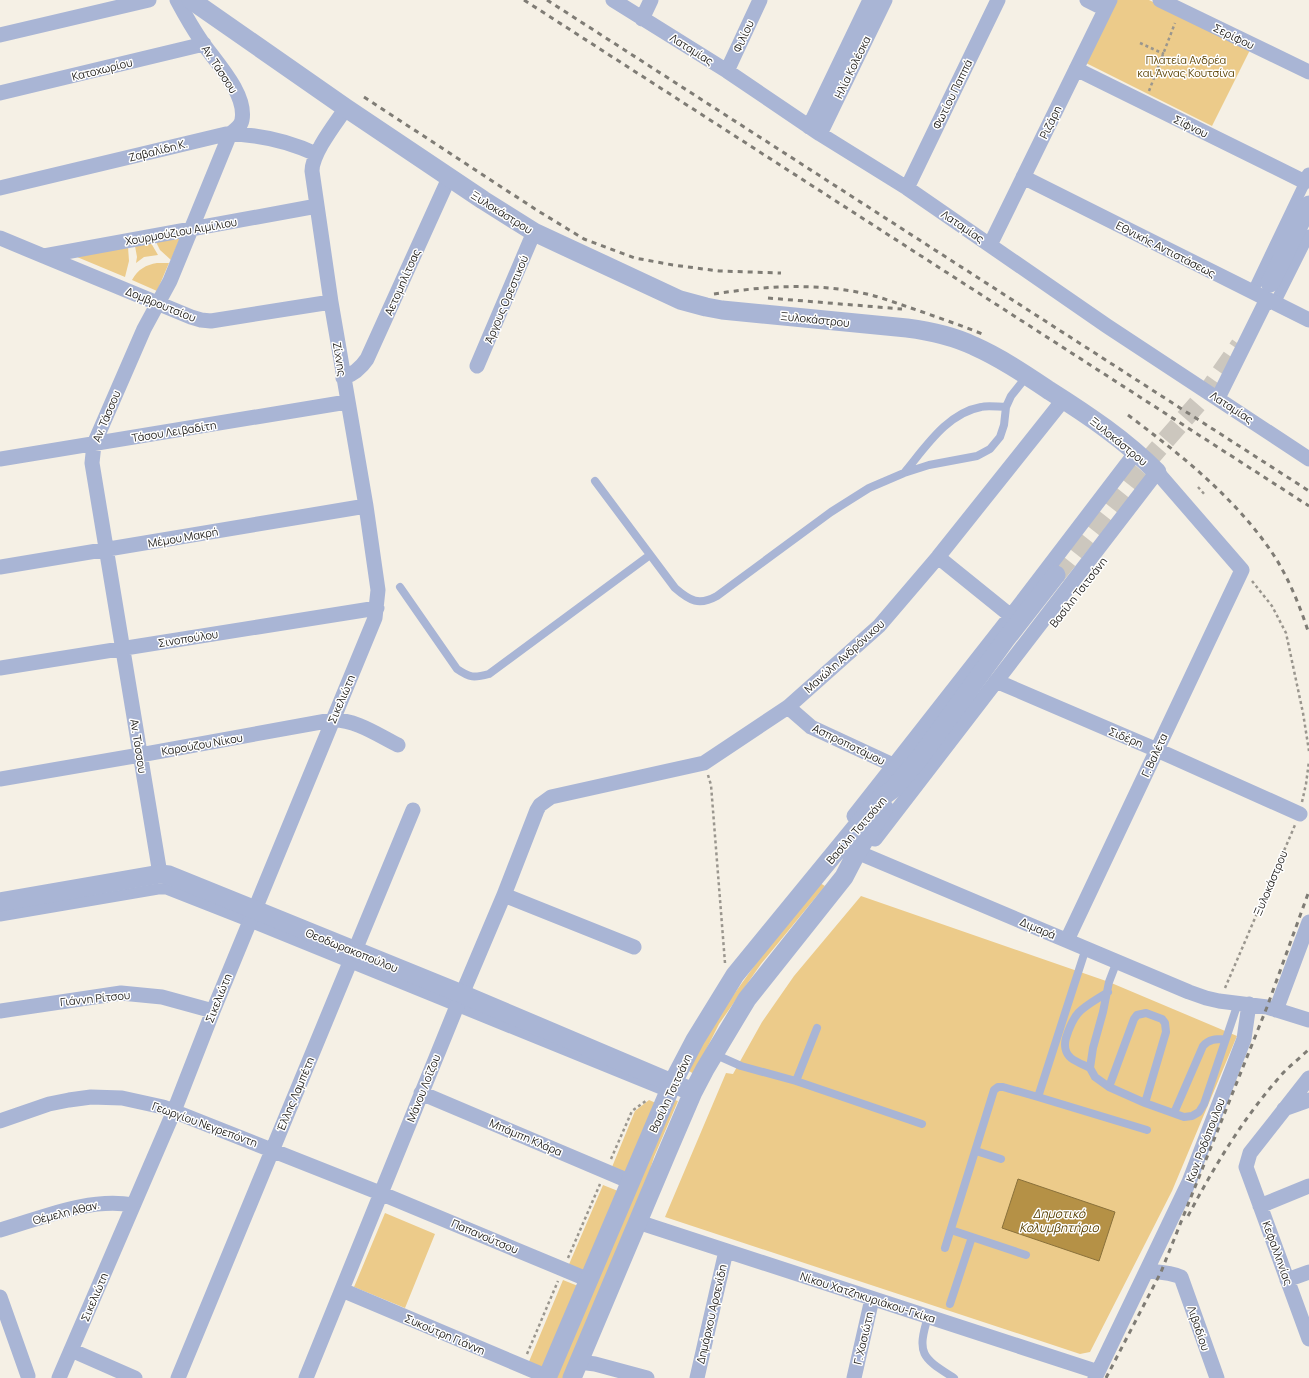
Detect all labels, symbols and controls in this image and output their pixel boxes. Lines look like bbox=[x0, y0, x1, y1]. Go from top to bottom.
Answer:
street label: Φιλίου bbox=[729, 17, 757, 55]
street label: Σερίφου bbox=[1211, 20, 1257, 52]
street label: Λαταμίας bbox=[667, 30, 717, 68]
street label: Ηλία Κολέσκα bbox=[830, 33, 874, 101]
street label: Αν. Τάσσου bbox=[199, 42, 241, 96]
park label: Πλατεία Ανδρέα και Άννας Κουτσίνα bbox=[1137, 52, 1235, 80]
street label: Κατοχωρίου bbox=[70, 54, 134, 84]
street label: Φωτίου Παππά bbox=[929, 57, 975, 131]
street label: Ριζάρη bbox=[1036, 103, 1064, 141]
street label: Σίφνου bbox=[1171, 111, 1211, 141]
street label: Ζαβαλίδη Κ. bbox=[127, 135, 189, 165]
street label: Ξυλοκάστρου bbox=[468, 187, 536, 237]
street label: Λαταμίας bbox=[939, 206, 987, 246]
street label: Χουρμούζιου Αιμίλιου bbox=[124, 214, 238, 248]
street label: Εθνικής Αντιστάσεως bbox=[1114, 217, 1218, 281]
street label: Αετομηλίτσας bbox=[381, 246, 423, 318]
street label: Άργους Ορεστικού bbox=[481, 253, 531, 345]
street label: Δομβρουτσίου bbox=[124, 283, 198, 325]
street label: Ξυλοκάστρου bbox=[780, 308, 850, 330]
street label: Ζίχνης bbox=[330, 341, 350, 377]
street label: Λαταμίας bbox=[1208, 387, 1256, 427]
street label: Αν. Τάσσου bbox=[88, 388, 124, 444]
street label: Ξυλοκάστρου bbox=[1087, 413, 1151, 469]
street label: Τάσου Λειβαδίτη bbox=[131, 417, 217, 445]
street label: Μέμου Μακρή bbox=[147, 523, 219, 551]
street label: Βασίλη Τσιτσάνη bbox=[1046, 554, 1110, 630]
street label: Μανώλη Ανδρόνικου bbox=[801, 616, 887, 696]
street label: Σινοπούλου bbox=[157, 626, 219, 650]
street label: Σικελιώτη bbox=[324, 672, 358, 726]
street label: Αν. Τάσσου bbox=[127, 718, 151, 774]
street label: Ασπροποτάμου bbox=[810, 720, 888, 768]
street label: Σιδέρη bbox=[1107, 723, 1145, 751]
street label: Καρούζου Νίκου bbox=[160, 729, 244, 759]
street label: Γ. Βαλέτα bbox=[1137, 731, 1171, 779]
street label: Βασίλη Τσιτσάνη bbox=[822, 793, 890, 867]
street label: Ξυλοκάστρου bbox=[1249, 848, 1291, 918]
street label: Διμαρά bbox=[1018, 914, 1058, 942]
street label: Θεοδωρακοπούλου bbox=[304, 925, 400, 975]
street label: Σικελιώτη bbox=[201, 971, 235, 1025]
street label: Γιάννη Ρίτσου bbox=[59, 987, 131, 1009]
street label: Βασίλη Τσιτσάνη bbox=[645, 1051, 695, 1135]
street label: Μάνου Λοΐζου bbox=[403, 1052, 443, 1124]
street label: Έλλης Λαμπέτη bbox=[273, 1055, 317, 1133]
street label: Κων. Ροδόπουλου bbox=[1182, 1096, 1228, 1184]
street label: Γεωργίου Νεγρεπόντη bbox=[150, 1098, 260, 1150]
street label: Μπάμπη Κλάρα bbox=[487, 1115, 565, 1159]
street label: Θέμελη Αθαν. bbox=[31, 1196, 101, 1228]
water label: Δημοτικό Κολυμβητήριο bbox=[1019, 1205, 1100, 1236]
street label: Παπανούτσου bbox=[449, 1215, 521, 1257]
street label: Κεφαλληνίας bbox=[1259, 1219, 1297, 1287]
street label: Δημάρχου Αρσενίδη bbox=[692, 1263, 730, 1365]
street label: Νίκου Χατζηκυριάκου-Γκίκα bbox=[798, 1268, 938, 1326]
street label: Σικελιώτη bbox=[77, 1270, 111, 1324]
street label: Λιβαδίου bbox=[1184, 1304, 1214, 1352]
street label: Συκούτρη Γιάννη bbox=[402, 1310, 488, 1358]
street label: Γ. Χασιώτη bbox=[850, 1310, 876, 1366]

